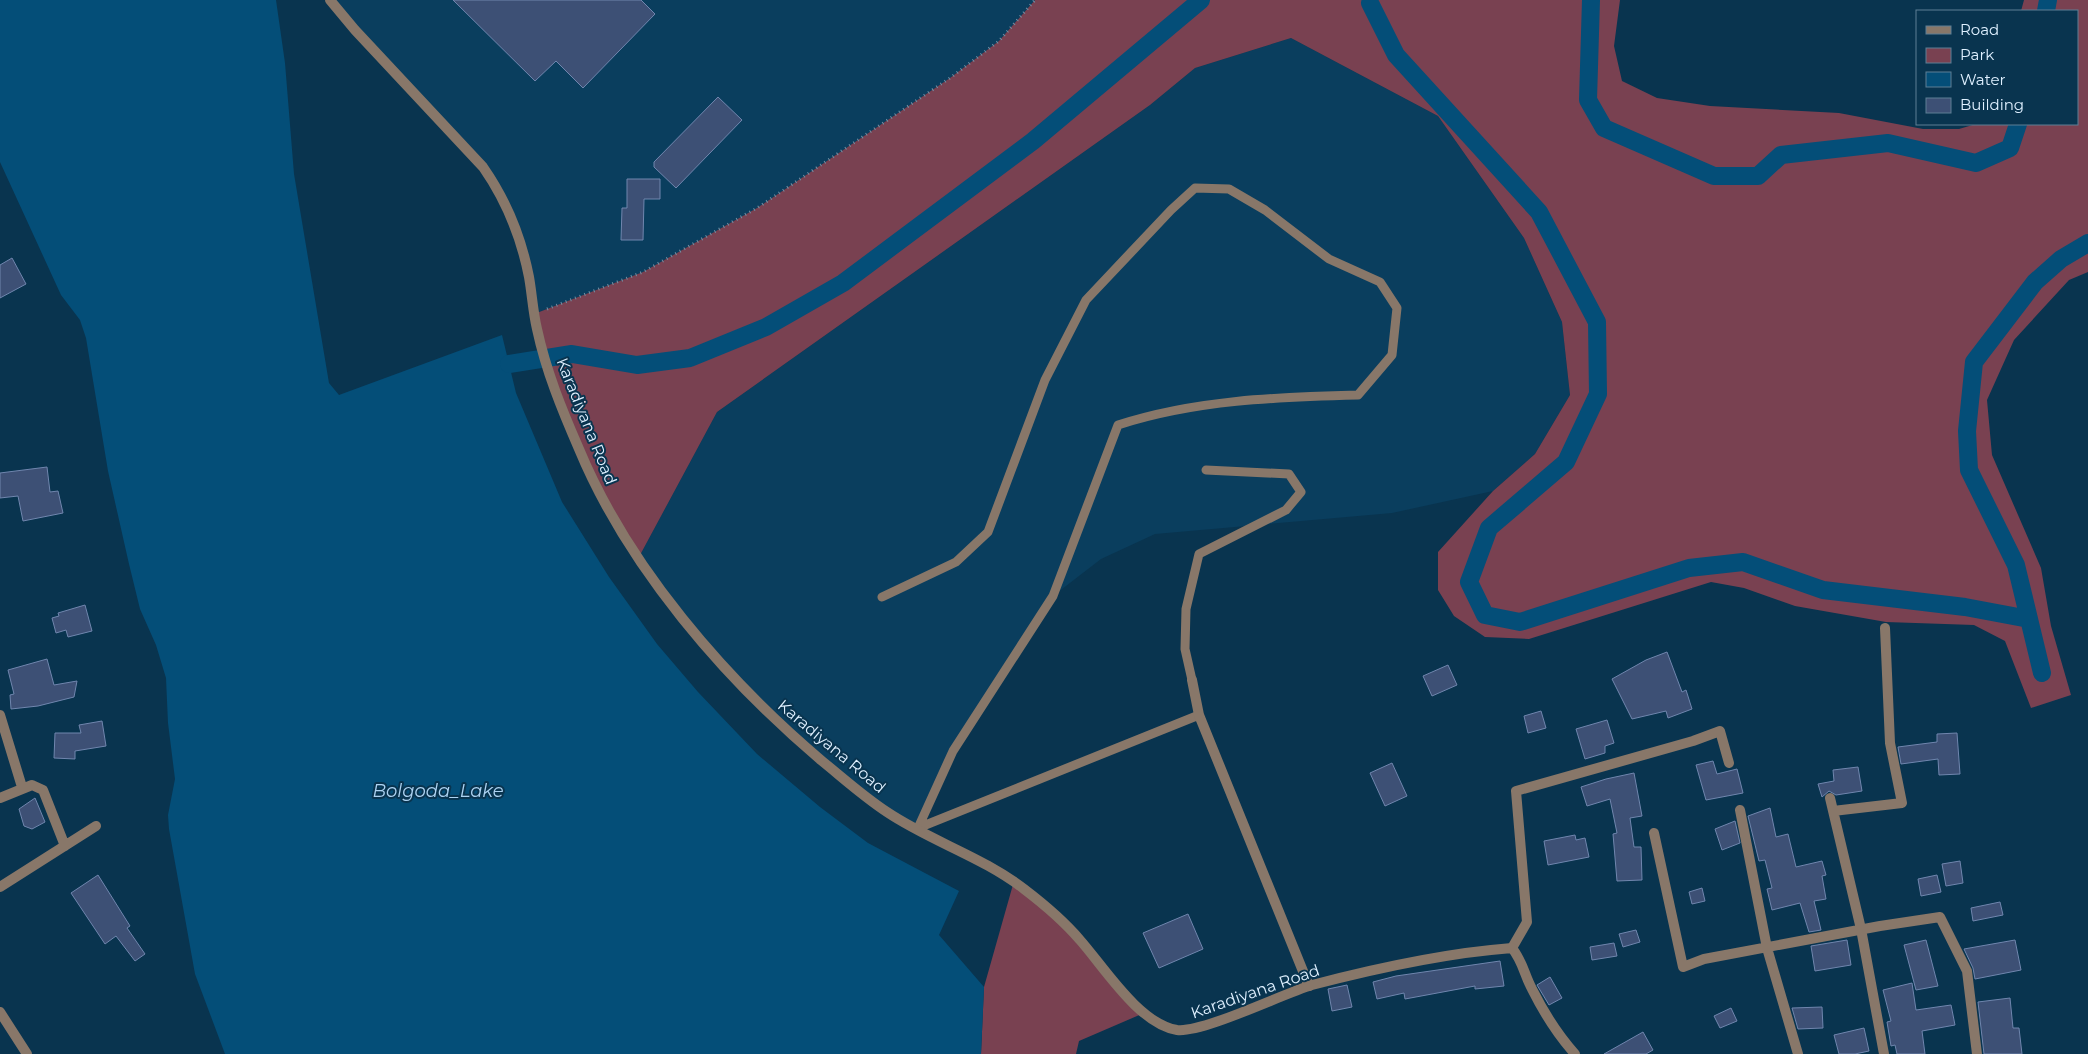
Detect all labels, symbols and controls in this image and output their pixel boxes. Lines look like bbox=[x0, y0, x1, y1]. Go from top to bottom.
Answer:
legend bbox=[1916, 10, 2078, 125]
text: Road bbox=[1960, 20, 1999, 39]
text: Park bbox=[1960, 45, 1994, 64]
text: Water bbox=[1960, 70, 2006, 89]
text: Building bbox=[1960, 95, 2024, 114]
street label: Karadiyana Road bbox=[552, 355, 621, 487]
street label: Karadiyana Road bbox=[774, 696, 889, 797]
water label: Bolgoda_Lake bbox=[372, 780, 504, 802]
street label: Karadiyana Road bbox=[1188, 961, 1322, 1022]

